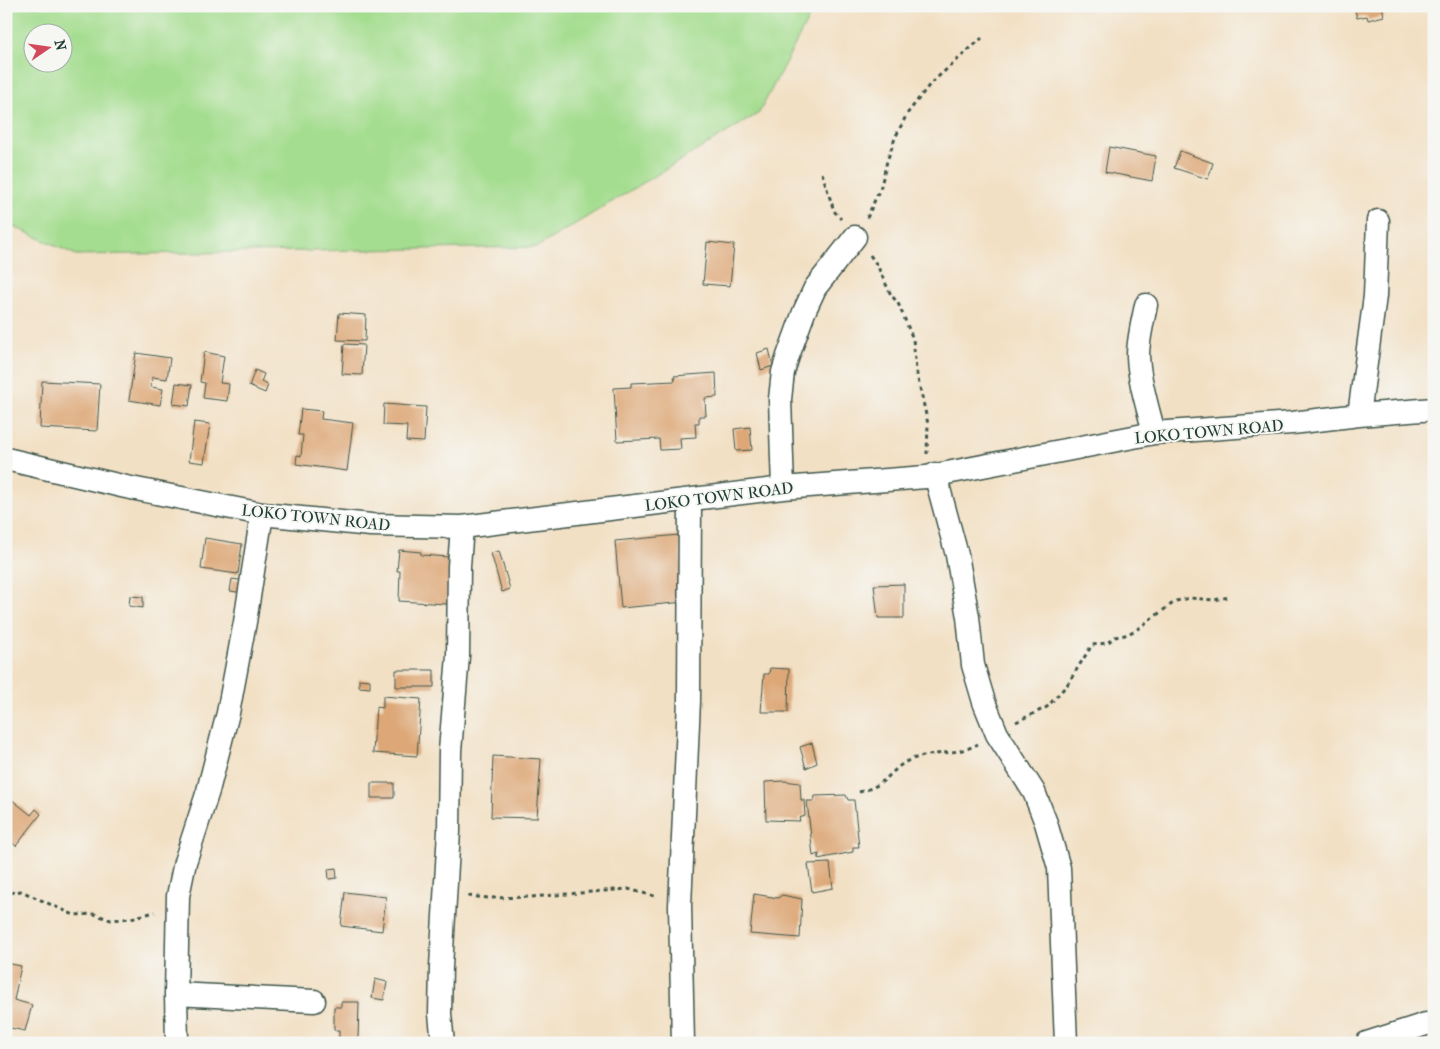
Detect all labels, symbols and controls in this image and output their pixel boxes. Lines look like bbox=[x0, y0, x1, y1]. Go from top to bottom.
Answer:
north arrow bbox=[22, 22, 72, 72]
text: N bbox=[51, 38, 70, 53]
street label: LOKO TOWN ROAD bbox=[1134, 416, 1284, 447]
street label: LOKO TOWN ROAD bbox=[644, 478, 794, 515]
street label: LOKO TOWN ROAD bbox=[241, 500, 391, 535]

